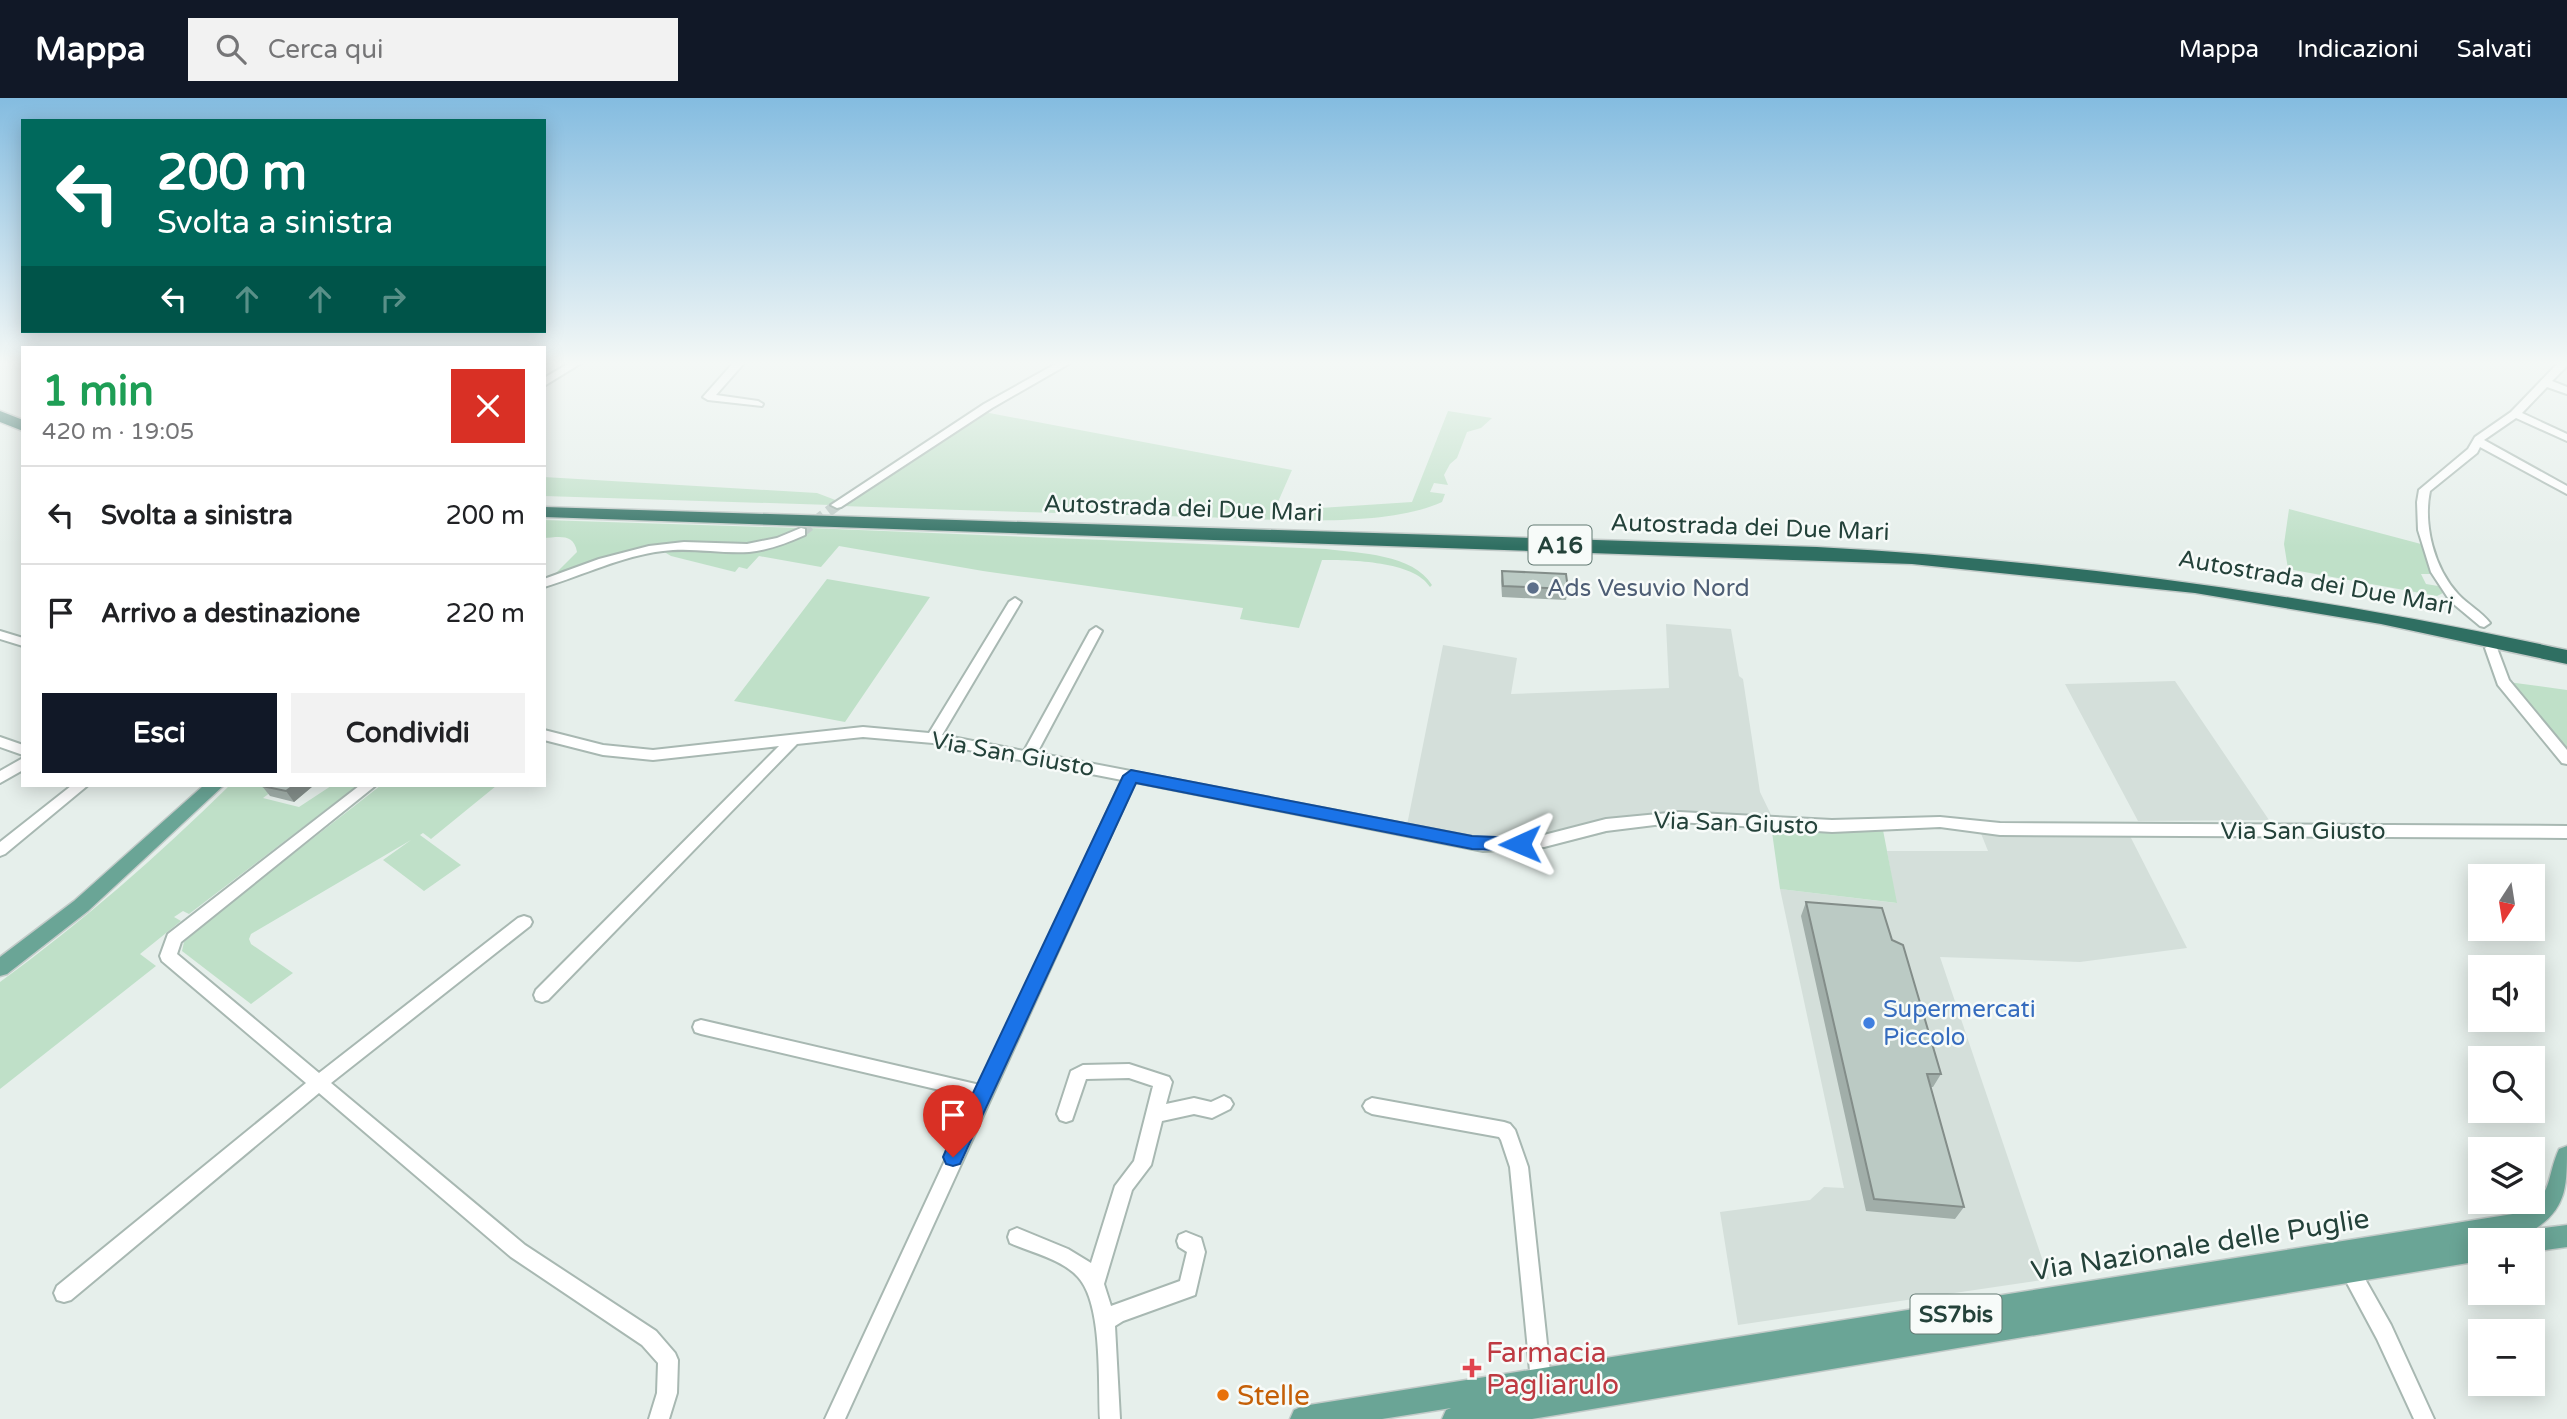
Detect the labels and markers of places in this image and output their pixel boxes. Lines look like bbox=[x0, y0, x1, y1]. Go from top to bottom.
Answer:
place label: Ads Vesuvio Nord bbox=[1547, 574, 1750, 603]
marker: Ads Vesuvio Nord bbox=[1525, 580, 1541, 596]
place label: Supermercati Piccolo bbox=[1883, 995, 2036, 1052]
marker: Supermercati Piccolo bbox=[1861, 1015, 1877, 1031]
pin bbox=[923, 1085, 983, 1157]
place label: Farmacia Pagliarulo bbox=[1486, 1336, 1619, 1402]
marker: Farmacia Pagliarulo bbox=[1464, 1360, 1480, 1376]
place label: Stelle bbox=[1237, 1379, 1310, 1413]
marker: Stelle bbox=[1215, 1387, 1231, 1403]

